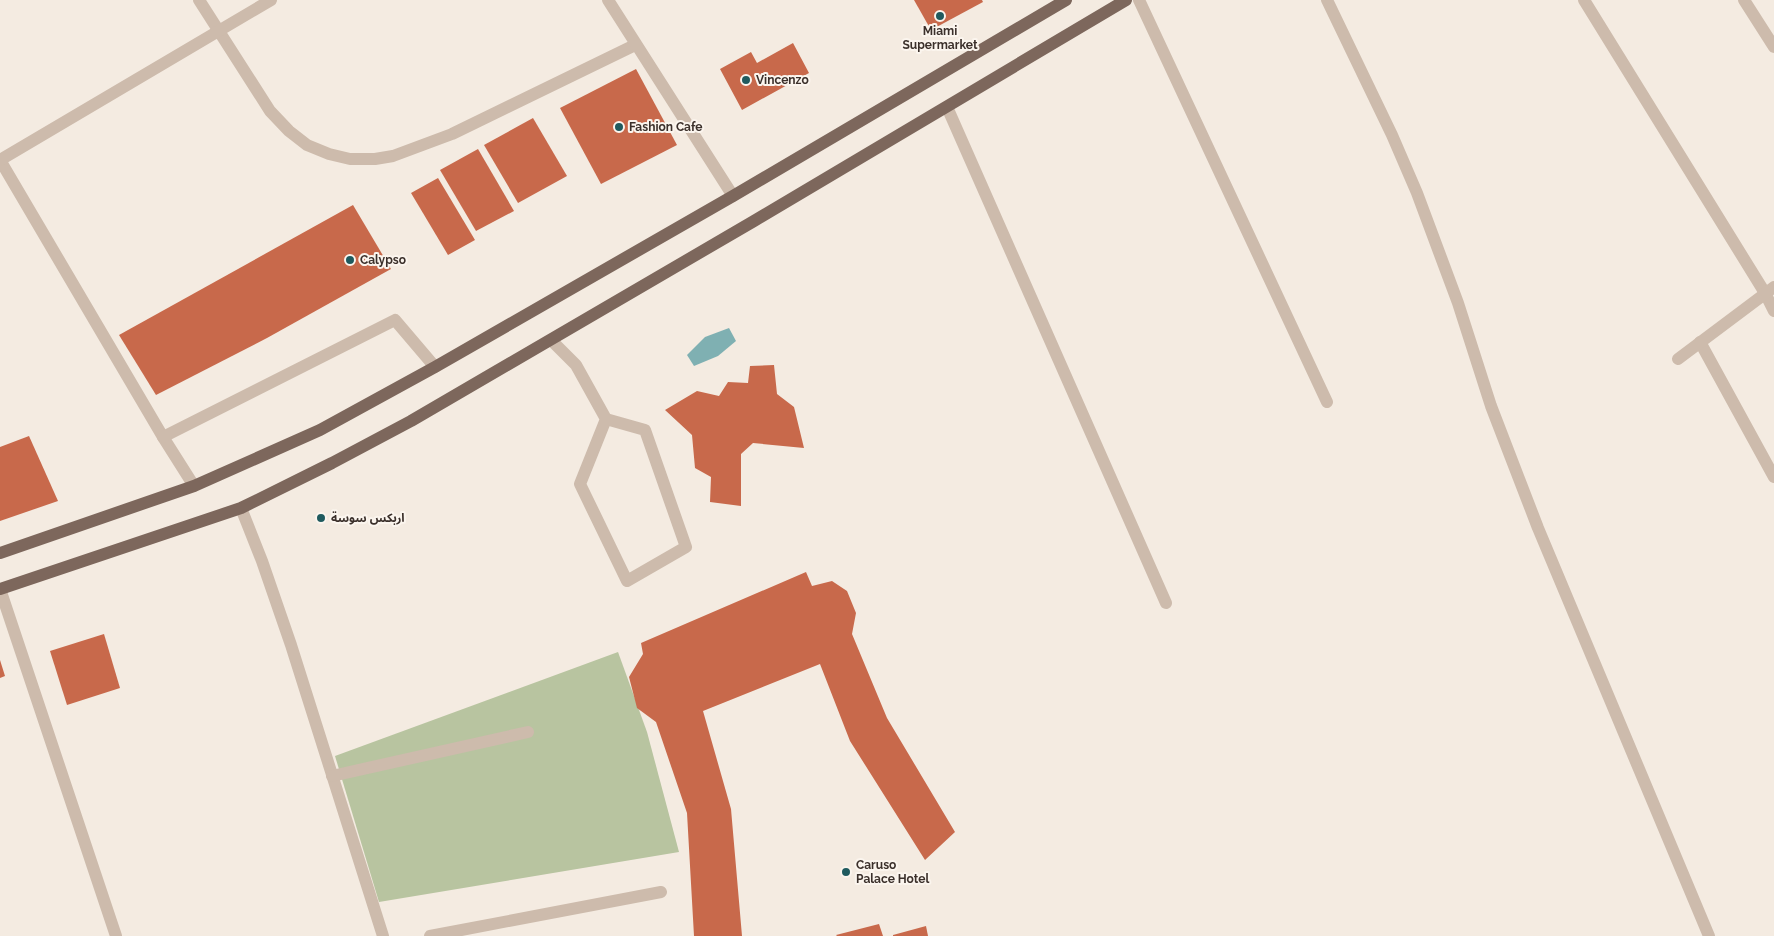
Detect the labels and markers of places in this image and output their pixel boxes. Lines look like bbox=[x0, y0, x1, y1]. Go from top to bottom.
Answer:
marker: Miami Supermarket bbox=[934, 10, 946, 22]
place label: Miami Supermarket bbox=[903, 24, 978, 52]
place label: Vincenzo bbox=[756, 73, 809, 87]
marker: Vincenzo bbox=[740, 74, 752, 86]
place label: Fashion Cafe bbox=[629, 120, 703, 134]
marker: Fashion Cafe bbox=[613, 121, 625, 133]
place label: Calypso bbox=[360, 253, 406, 267]
marker: Calypso bbox=[344, 254, 356, 266]
place label: اربكس سوسة bbox=[331, 511, 405, 525]
marker: اربكس سوسة bbox=[315, 512, 327, 524]
place label: Caruso Palace Hotel bbox=[856, 858, 929, 886]
marker: Caruso Palace Hotel bbox=[840, 866, 852, 878]

